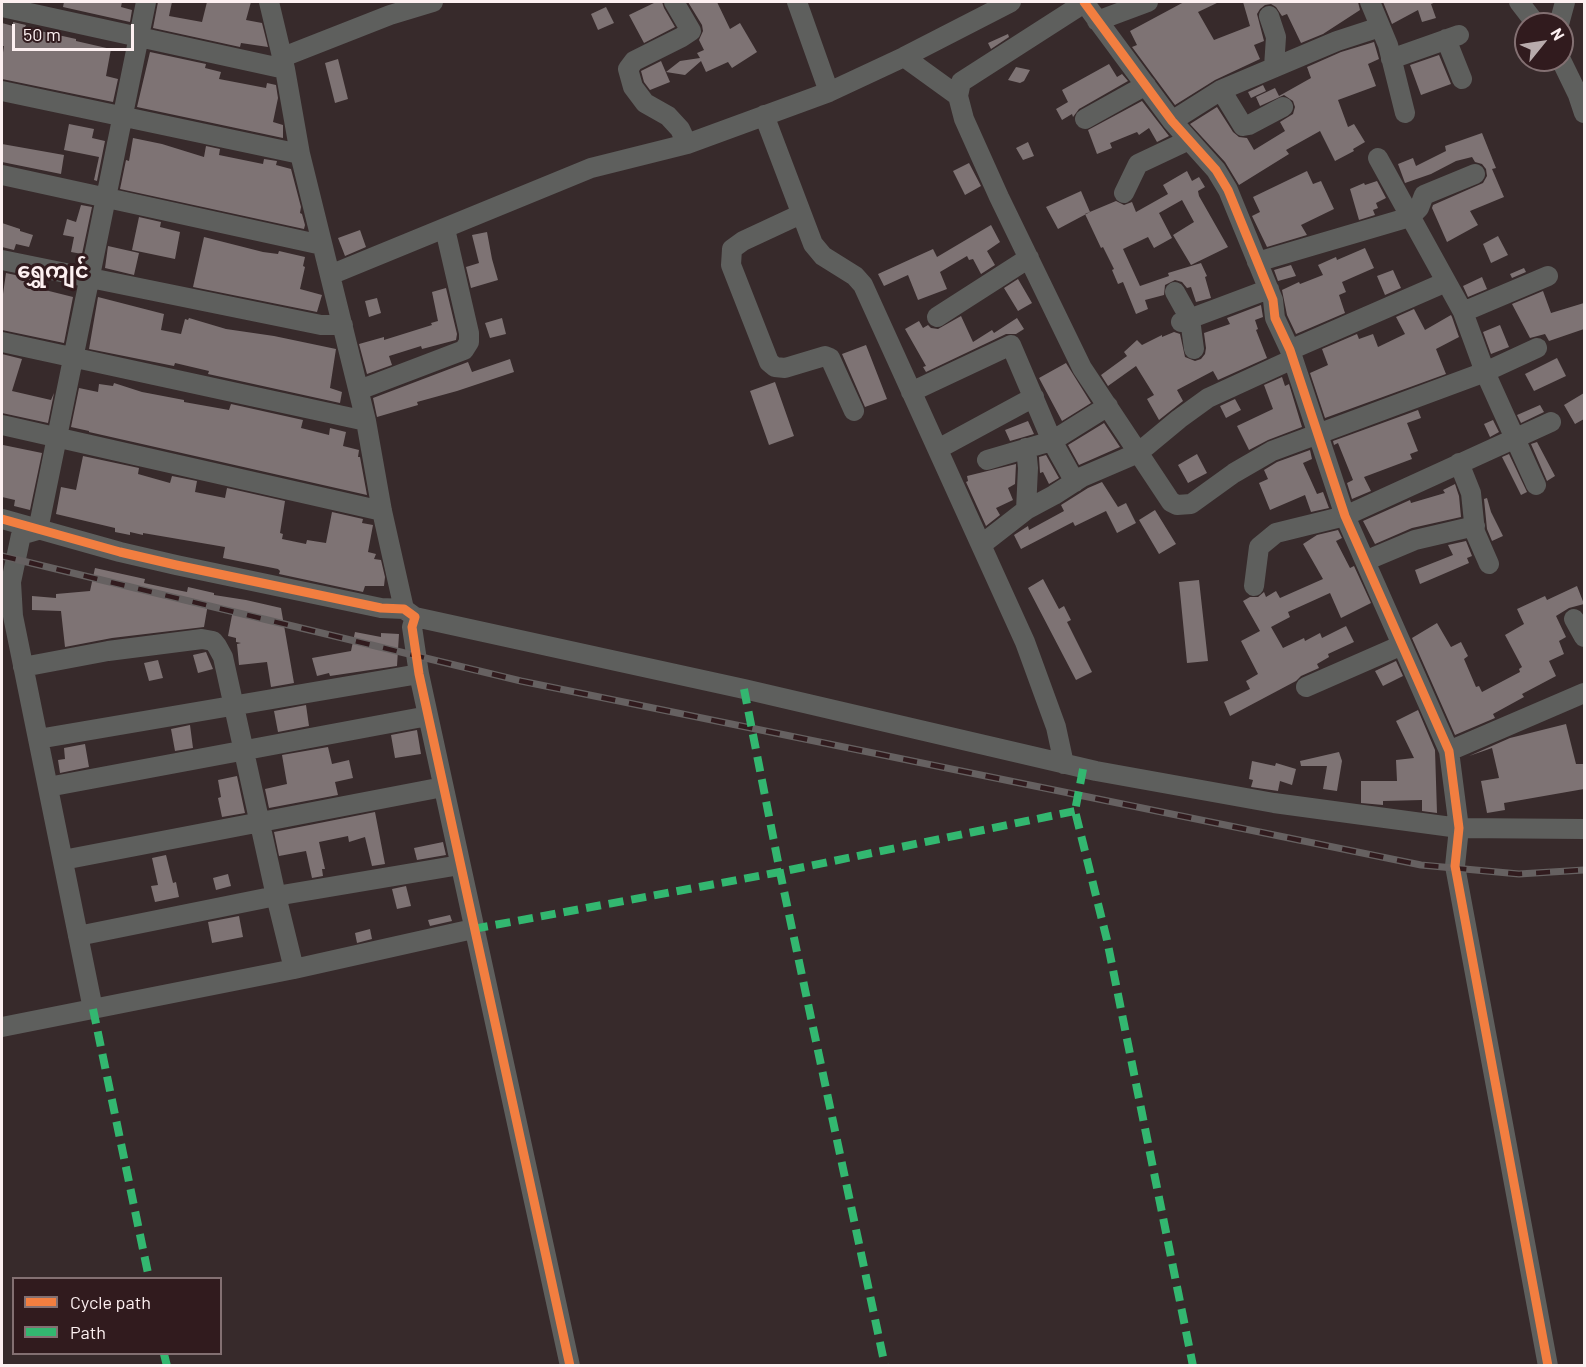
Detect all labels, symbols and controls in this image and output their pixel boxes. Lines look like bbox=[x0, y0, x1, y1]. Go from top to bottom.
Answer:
scale bar bbox=[15, 12, 136, 50]
north arrow bbox=[1514, 12, 1574, 72]
text: 50 m bbox=[23, 23, 61, 45]
text: N bbox=[1547, 24, 1569, 43]
district label: ရွှေကျင် bbox=[17, 258, 89, 284]
legend bbox=[12, 1277, 222, 1355]
text: Cycle path bbox=[70, 1291, 151, 1313]
text: Path bbox=[70, 1321, 106, 1343]

